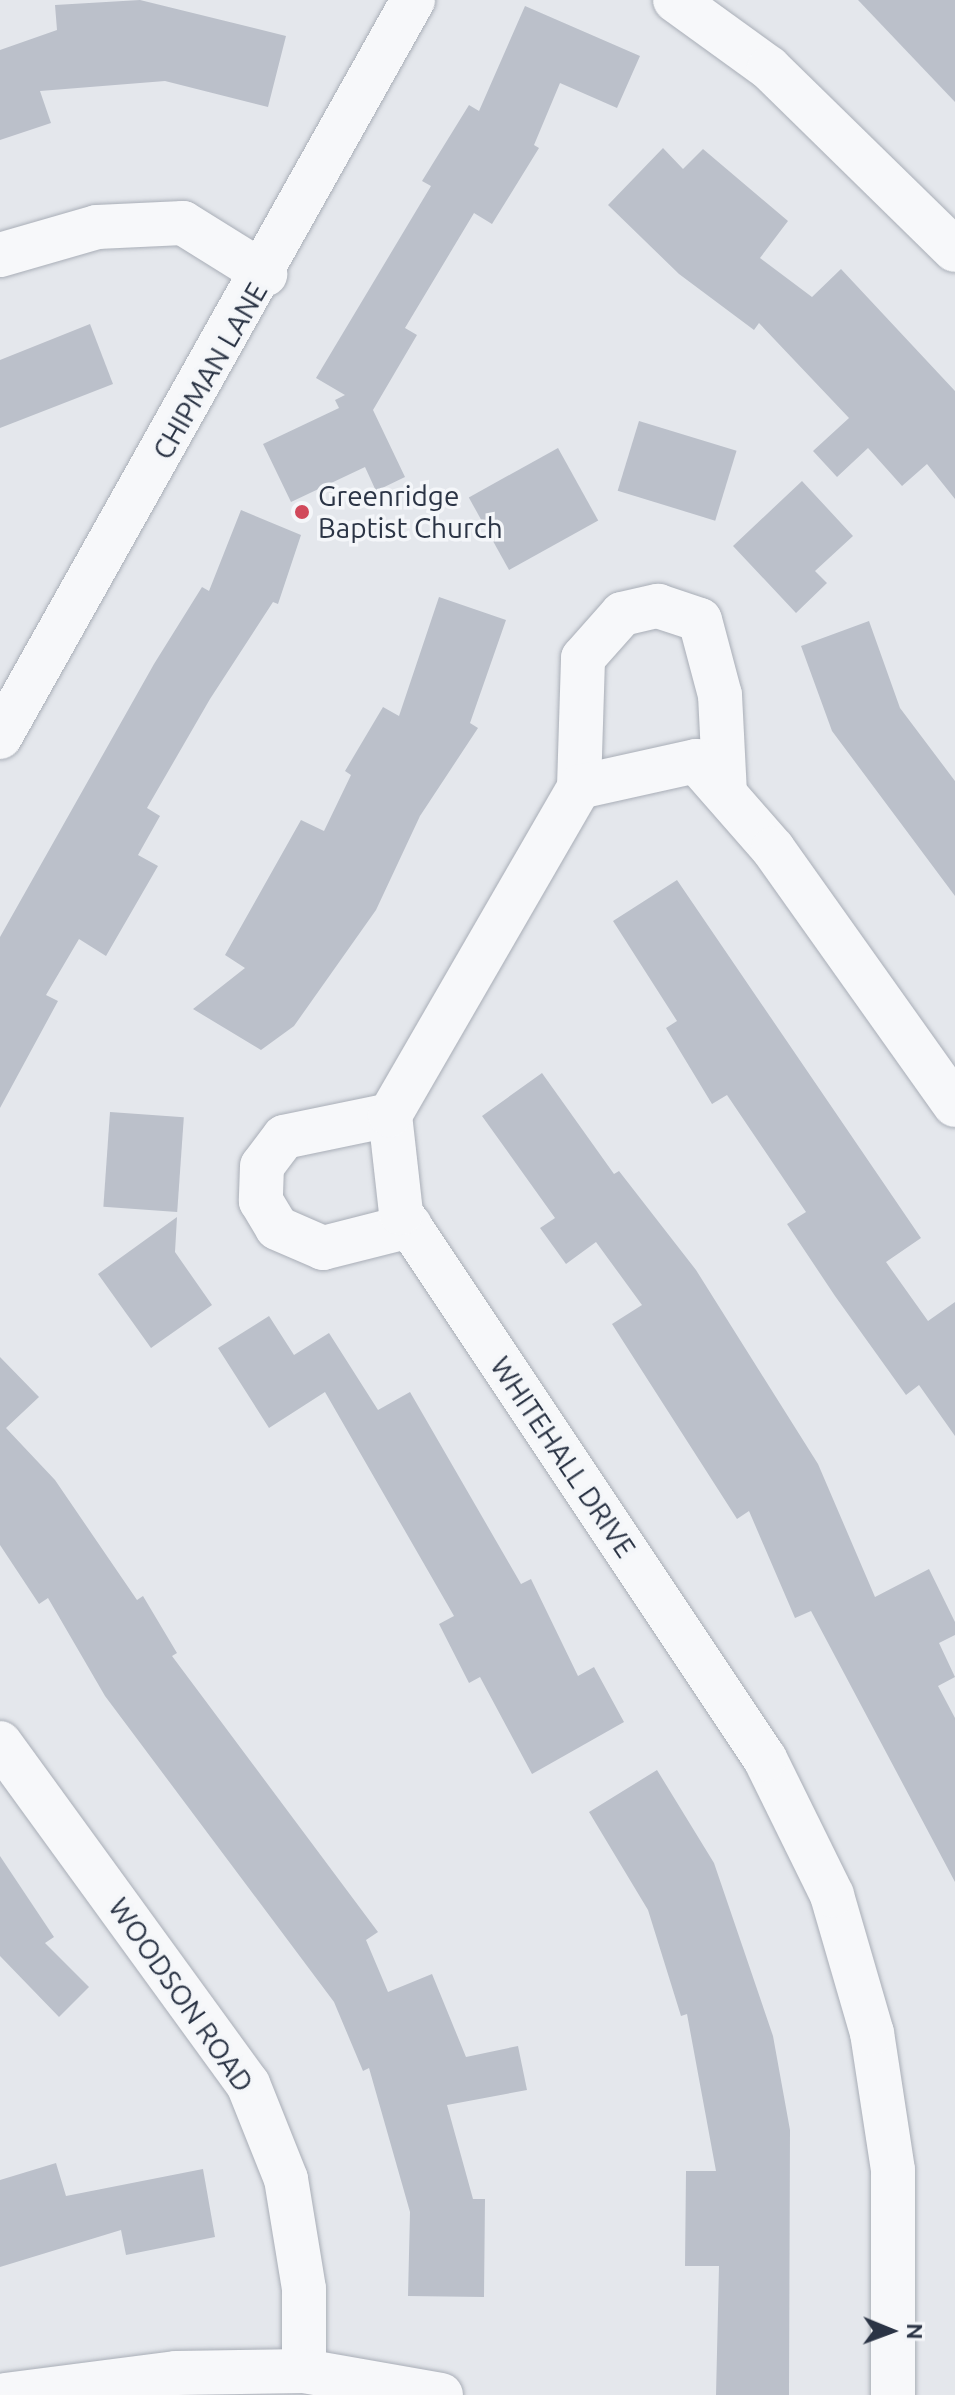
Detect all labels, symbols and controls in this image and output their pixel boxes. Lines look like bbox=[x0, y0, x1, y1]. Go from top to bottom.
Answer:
street label: CHIPMAN LANE bbox=[146, 277, 274, 465]
place label: Greenridge Baptist Church bbox=[318, 479, 503, 545]
marker: Greenridge Baptist Church bbox=[293, 503, 311, 521]
street label: WHITEHALL DRIVE bbox=[484, 1350, 642, 1564]
street label: WOODSON ROAD bbox=[102, 1892, 260, 2098]
north arrow bbox=[851, 2291, 931, 2371]
text: N bbox=[903, 2323, 928, 2340]

